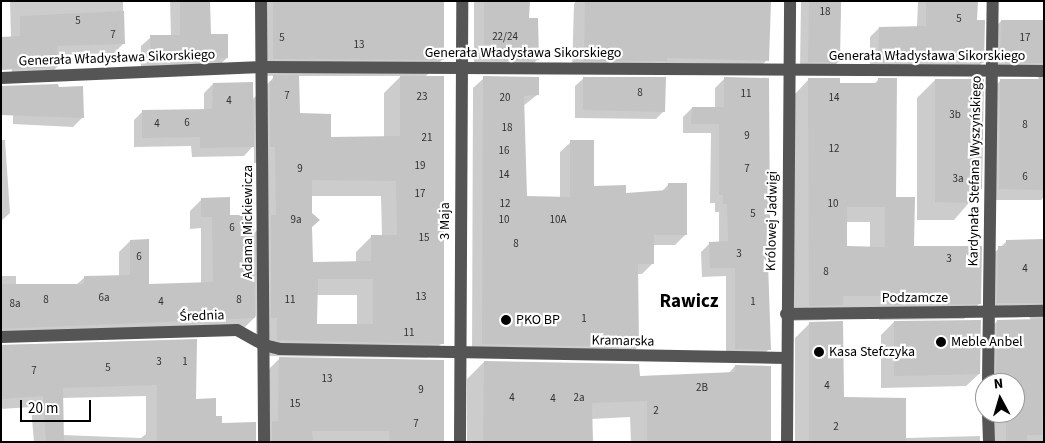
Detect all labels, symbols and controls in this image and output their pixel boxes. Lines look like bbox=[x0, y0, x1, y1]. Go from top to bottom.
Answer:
house number: 18 bbox=[820, 5, 830, 19]
house number: 5 bbox=[956, 12, 962, 26]
house number: 5 bbox=[75, 14, 81, 28]
house number: 7 bbox=[110, 28, 116, 42]
house number: 22/24 bbox=[492, 30, 518, 44]
house number: 5 bbox=[279, 31, 285, 45]
house number: 17 bbox=[1020, 31, 1030, 45]
house number: 13 bbox=[354, 38, 364, 52]
street label: Generała Władysława Sikorskiego bbox=[425, 45, 621, 61]
street label: Generała Władysława Sikorskiego bbox=[18, 46, 216, 70]
street label: Generała Władysława Sikorskiego bbox=[829, 48, 1025, 64]
street label: Kardynała Stefana Wyszyńskiego bbox=[965, 75, 985, 267]
house number: 8 bbox=[637, 86, 643, 100]
house number: 11 bbox=[741, 87, 751, 101]
house number: 7 bbox=[284, 89, 290, 103]
house number: 23 bbox=[417, 90, 427, 104]
house number: 20 bbox=[500, 91, 510, 105]
house number: 14 bbox=[829, 91, 839, 105]
house number: 4 bbox=[226, 94, 232, 108]
house number: 3b bbox=[949, 108, 961, 122]
house number: 6 bbox=[184, 116, 190, 130]
house number: 4 bbox=[154, 117, 160, 131]
house number: 8 bbox=[1022, 118, 1028, 132]
house number: 18 bbox=[502, 121, 512, 135]
house number: 9 bbox=[744, 129, 750, 143]
house number: 21 bbox=[422, 131, 432, 145]
house number: 12 bbox=[829, 142, 839, 156]
house number: 16 bbox=[499, 144, 509, 158]
house number: 19 bbox=[415, 159, 425, 173]
house number: 9 bbox=[297, 162, 303, 176]
house number: 7 bbox=[744, 162, 750, 176]
street label: Adama Mickiewicza bbox=[240, 165, 256, 279]
house number: 14 bbox=[499, 168, 509, 182]
house number: 6 bbox=[1022, 170, 1028, 184]
street label: Królowej Jadwigi bbox=[763, 171, 781, 271]
house number: 3a bbox=[952, 172, 964, 186]
house number: 17 bbox=[415, 187, 425, 201]
house number: 12 bbox=[500, 197, 510, 211]
house number: 10 bbox=[828, 197, 838, 211]
street label: 3 Maja bbox=[437, 202, 453, 240]
house number: 5 bbox=[750, 207, 756, 221]
house number: 9a bbox=[290, 213, 302, 227]
house number: 10 bbox=[499, 213, 509, 227]
house number: 10A bbox=[550, 213, 566, 227]
house number: 6 bbox=[229, 221, 235, 235]
house number: 15 bbox=[419, 231, 429, 245]
house number: 8 bbox=[513, 237, 519, 251]
house number: 3 bbox=[736, 247, 742, 261]
house number: 6 bbox=[136, 250, 142, 264]
house number: 3 bbox=[946, 252, 952, 266]
house number: 4 bbox=[1022, 262, 1028, 276]
house number: 8 bbox=[823, 265, 829, 279]
house number: 13 bbox=[416, 290, 426, 304]
street label: Podzamcze bbox=[882, 290, 948, 306]
house number: 6a bbox=[98, 291, 110, 305]
district label: Rawicz bbox=[659, 291, 719, 313]
house number: 8 bbox=[43, 293, 49, 307]
house number: 8 bbox=[236, 293, 242, 307]
house number: 11 bbox=[285, 293, 295, 307]
house number: 4 bbox=[158, 295, 164, 309]
house number: 1 bbox=[750, 295, 756, 309]
house number: 8a bbox=[9, 297, 21, 311]
street label: Średnia bbox=[179, 307, 225, 325]
place label: PKO BP bbox=[516, 312, 560, 328]
house number: 1 bbox=[581, 312, 587, 326]
marker: PKO BP bbox=[500, 314, 512, 326]
house number: 11 bbox=[404, 326, 414, 340]
street label: Kramarska bbox=[591, 332, 655, 350]
place label: Meble Anbel bbox=[951, 334, 1023, 350]
marker: Meble Anbel bbox=[935, 336, 947, 348]
place label: Kasa Stefczyka bbox=[829, 344, 915, 360]
marker: Kasa Stefczyka bbox=[813, 346, 825, 358]
house number: 3 bbox=[156, 355, 162, 369]
house number: 1 bbox=[182, 355, 188, 369]
house number: 5 bbox=[105, 361, 111, 375]
house number: 7 bbox=[31, 364, 37, 378]
house number: 13 bbox=[322, 372, 332, 386]
north arrow bbox=[975, 373, 1025, 423]
text: N bbox=[993, 374, 1004, 395]
house number: 4 bbox=[824, 379, 830, 393]
house number: 2B bbox=[696, 381, 708, 395]
house number: 9 bbox=[418, 383, 424, 397]
scale bar bbox=[22, 390, 94, 422]
house number: 4 bbox=[509, 391, 515, 405]
house number: 2a bbox=[573, 391, 585, 405]
house number: 4 bbox=[550, 392, 556, 406]
house number: 15 bbox=[290, 397, 300, 411]
text: 20 m bbox=[28, 398, 58, 419]
house number: 2 bbox=[653, 404, 659, 418]
house number: 7 bbox=[413, 417, 419, 431]
house number: 2 bbox=[833, 420, 839, 434]

